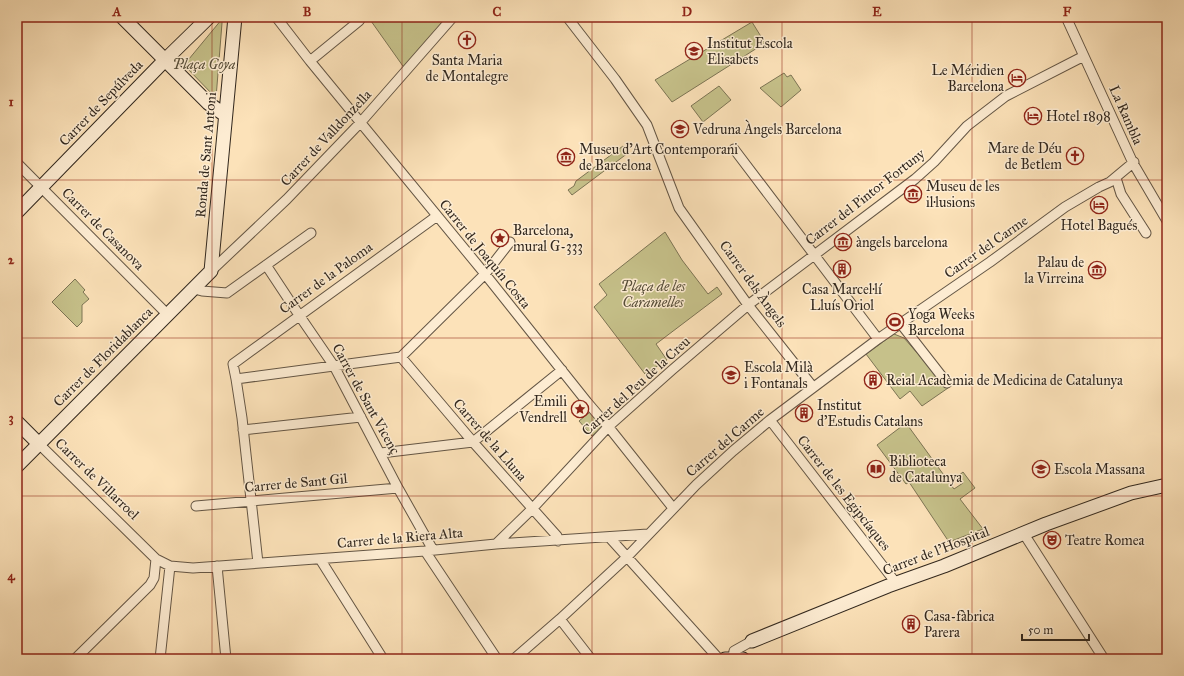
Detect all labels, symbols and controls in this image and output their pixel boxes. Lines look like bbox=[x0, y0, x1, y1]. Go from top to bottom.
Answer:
text: A bbox=[112, 4, 122, 20]
text: B bbox=[303, 4, 312, 20]
text: C bbox=[493, 4, 502, 20]
text: D bbox=[682, 4, 692, 20]
text: E bbox=[872, 4, 882, 20]
text: F bbox=[1063, 4, 1072, 20]
church icon: Santa Maria de Montalegre bbox=[457, 30, 477, 50]
place label: Institut Escola Elisabets bbox=[707, 35, 793, 68]
school or university icon: Institut Escola Elisabets bbox=[684, 41, 704, 61]
place label: Santa Maria de Montalegre bbox=[426, 52, 509, 85]
street label: Carrer de Sepúlveda bbox=[56, 56, 146, 150]
park label: Plaça Goya bbox=[173, 56, 236, 73]
place label: Le Méridien Barcelona bbox=[931, 62, 1004, 95]
hotel icon: Le Méridien Barcelona bbox=[1007, 68, 1027, 88]
street label: La Rambla bbox=[1105, 83, 1147, 147]
street label: Carrer de Valldonzella bbox=[277, 86, 375, 190]
street label: Ronda de Sant Antoni bbox=[192, 91, 220, 219]
text: 1 bbox=[8, 94, 14, 110]
hotel icon: Hotel 1898 bbox=[1023, 106, 1043, 126]
place label: Hotel 1898 bbox=[1046, 108, 1111, 125]
school or university icon: Vedruna Àngels Barcelona bbox=[670, 119, 690, 139]
place label: Vedruna Àngels Barcelona bbox=[692, 119, 842, 138]
place label: Mare de Déu de Betlem bbox=[987, 140, 1063, 173]
place label: Museu d'Art Contemporani de Barcelona bbox=[579, 141, 738, 174]
street label: Carrer del Pintor Fortuny bbox=[802, 145, 928, 249]
church icon: Mare de Déu de Betlem bbox=[1065, 146, 1085, 166]
museum icon: Museu d'Art Contemporani de Barcelona bbox=[556, 147, 576, 167]
place label: Museu de les il·lusions bbox=[926, 178, 1000, 211]
street label: Carrer de Casanova bbox=[58, 184, 148, 274]
museum icon: Museu de les il·lusions bbox=[903, 184, 923, 204]
hotel icon: Hotel Bagués bbox=[1089, 195, 1109, 215]
street label: Carrer de Joaquín Costa bbox=[435, 196, 534, 313]
street label: Carrer del Carme bbox=[941, 212, 1031, 282]
place label: Hotel Bagués bbox=[1061, 217, 1137, 234]
place label: Barcelona, mural G-333 bbox=[513, 222, 583, 255]
place icon: Barcelona, mural G-333 bbox=[490, 228, 510, 248]
museum icon: àngels barcelona bbox=[833, 232, 853, 252]
place label: àngels barcelona bbox=[856, 234, 948, 251]
street label: Carrer dels Àngels bbox=[716, 236, 792, 331]
street label: Carrer de la Paloma bbox=[276, 239, 376, 317]
text: 2 bbox=[8, 252, 15, 268]
place label: Palau de la Virreina bbox=[1024, 254, 1084, 287]
building icon: Casa Marcel·lí Lluís Oriol bbox=[832, 259, 852, 279]
museum icon: Palau de la Virreina bbox=[1087, 260, 1107, 280]
park label: Plaça de les Caramelles bbox=[621, 278, 686, 311]
place label: Casa Marcel·lí Lluís Oriol bbox=[802, 281, 883, 314]
street label: Carrer de Floridablanca bbox=[50, 304, 156, 410]
place label: Yoga Weeks Barcelona bbox=[908, 306, 975, 339]
sports icon: Yoga Weeks Barcelona bbox=[885, 312, 905, 332]
street label: Carrer del Peu de la Creu bbox=[578, 332, 694, 439]
street label: Carrer de Sant Vicenç bbox=[328, 341, 404, 457]
place label: Escola Milà i Fontanals bbox=[744, 359, 813, 392]
school or university icon: Escola Milà i Fontanals bbox=[721, 365, 741, 385]
building icon: Reial Acadèmia de Medicina de Catalunya bbox=[863, 370, 883, 390]
place label: Reial Acadèmia de Medicina de Catalunya bbox=[886, 372, 1123, 389]
place label: Emili Vendrell bbox=[518, 393, 567, 426]
street label: Carrer de la Lluna bbox=[450, 395, 530, 485]
place label: Institut d'Estudis Catalans bbox=[817, 397, 923, 430]
place icon: Emili Vendrell bbox=[570, 399, 590, 419]
street label: Carrer del Carme bbox=[682, 403, 768, 481]
building icon: Institut d'Estudis Catalans bbox=[794, 403, 814, 423]
text: 3 bbox=[8, 410, 14, 426]
street label: Carrer de les Egipcíaques bbox=[793, 432, 894, 555]
street label: Carrer de Villarroel bbox=[51, 435, 143, 523]
place label: Biblioteca de Catalunya bbox=[889, 453, 962, 486]
library icon: Biblioteca de Catalunya bbox=[866, 459, 886, 479]
school or university icon: Escola Massana bbox=[1031, 459, 1051, 479]
place label: Escola Massana bbox=[1054, 461, 1145, 478]
street label: Carrer de Sant Gil bbox=[244, 470, 348, 496]
street label: Carrer de l'Hospital bbox=[880, 523, 992, 579]
street label: Carrer de la Riera Alta bbox=[336, 524, 464, 552]
theatre icon: Teatre Romea bbox=[1042, 530, 1062, 550]
place label: Teatre Romea bbox=[1065, 532, 1145, 549]
text: 4 bbox=[7, 568, 15, 584]
place label: Casa-fàbrica Parera bbox=[924, 608, 995, 641]
building icon: Casa-fàbrica Parera bbox=[901, 614, 921, 634]
scale bar bbox=[1022, 616, 1089, 642]
text: 50 m bbox=[1028, 623, 1053, 637]

